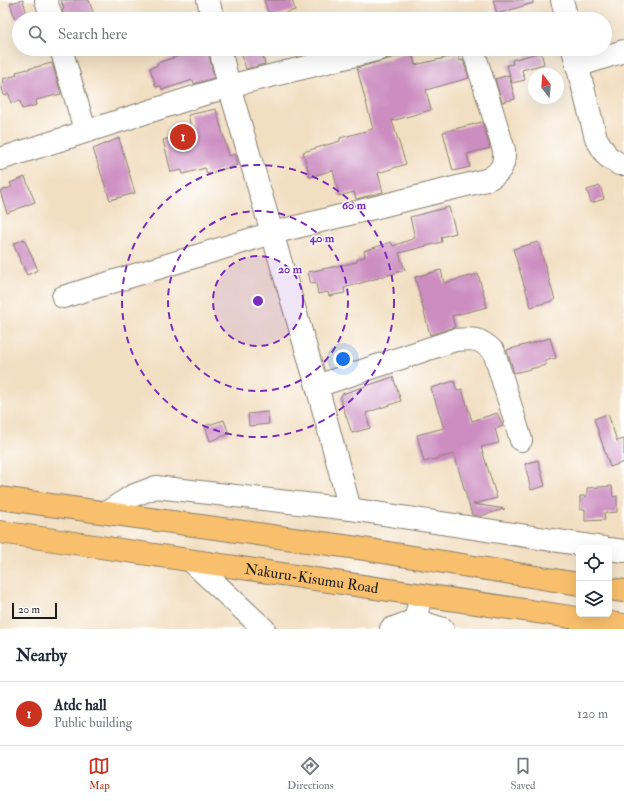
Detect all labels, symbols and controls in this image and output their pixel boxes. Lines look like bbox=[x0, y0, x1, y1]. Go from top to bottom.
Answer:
search box bbox=[12, 12, 612, 56]
icon: search bbox=[26, 23, 48, 45]
text: Search here bbox=[58, 25, 127, 44]
north arrow bbox=[528, 68, 564, 104]
pin: 1 bbox=[170, 122, 196, 152]
text: 60 m bbox=[342, 198, 367, 213]
text: 40 m bbox=[309, 231, 335, 246]
text: 20 m bbox=[278, 262, 303, 277]
centre of rings bbox=[251, 294, 265, 308]
your location bbox=[333, 349, 353, 369]
map controls bbox=[576, 545, 612, 617]
button: locate bbox=[576, 545, 612, 581]
street label: Nakuru-Kisumu Road bbox=[243, 560, 380, 598]
button: layers bbox=[576, 581, 612, 617]
scale bar bbox=[12, 601, 57, 620]
text: 20 m bbox=[18, 603, 40, 616]
text: Nearby bbox=[16, 645, 67, 666]
text: Atdc hall bbox=[54, 696, 107, 715]
text: 1 bbox=[27, 706, 31, 722]
text: 120 m bbox=[577, 706, 608, 722]
text: Public building bbox=[54, 715, 132, 731]
tab: Map bbox=[88, 755, 110, 792]
tab: Directions bbox=[287, 755, 334, 792]
tab: Saved bbox=[510, 755, 536, 792]

